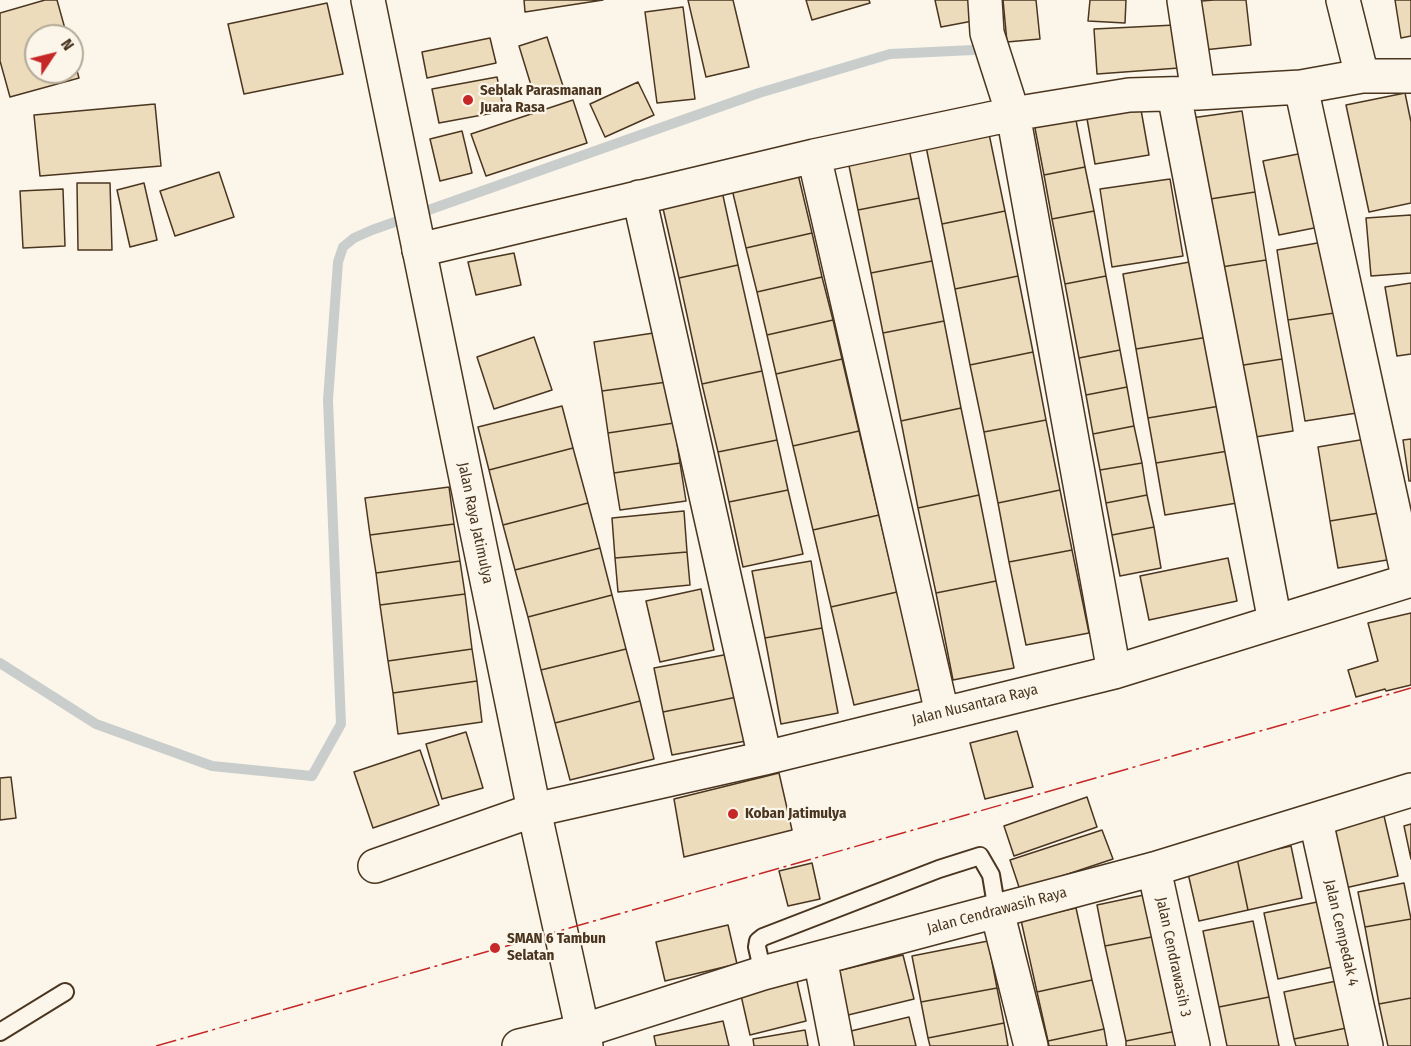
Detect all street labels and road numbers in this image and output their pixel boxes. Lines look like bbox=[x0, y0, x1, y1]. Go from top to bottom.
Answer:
street label: Jalan Raya Jatimulya bbox=[453, 461, 497, 585]
street label: Jalan Nusantara Raya bbox=[910, 681, 1040, 729]
street label: Jalan Cempedak 4 bbox=[1320, 878, 1362, 988]
street label: Jalan Cendrawasih Raya bbox=[925, 884, 1069, 938]
street label: Jalan Cendrawasih 3 bbox=[1152, 895, 1194, 1019]

